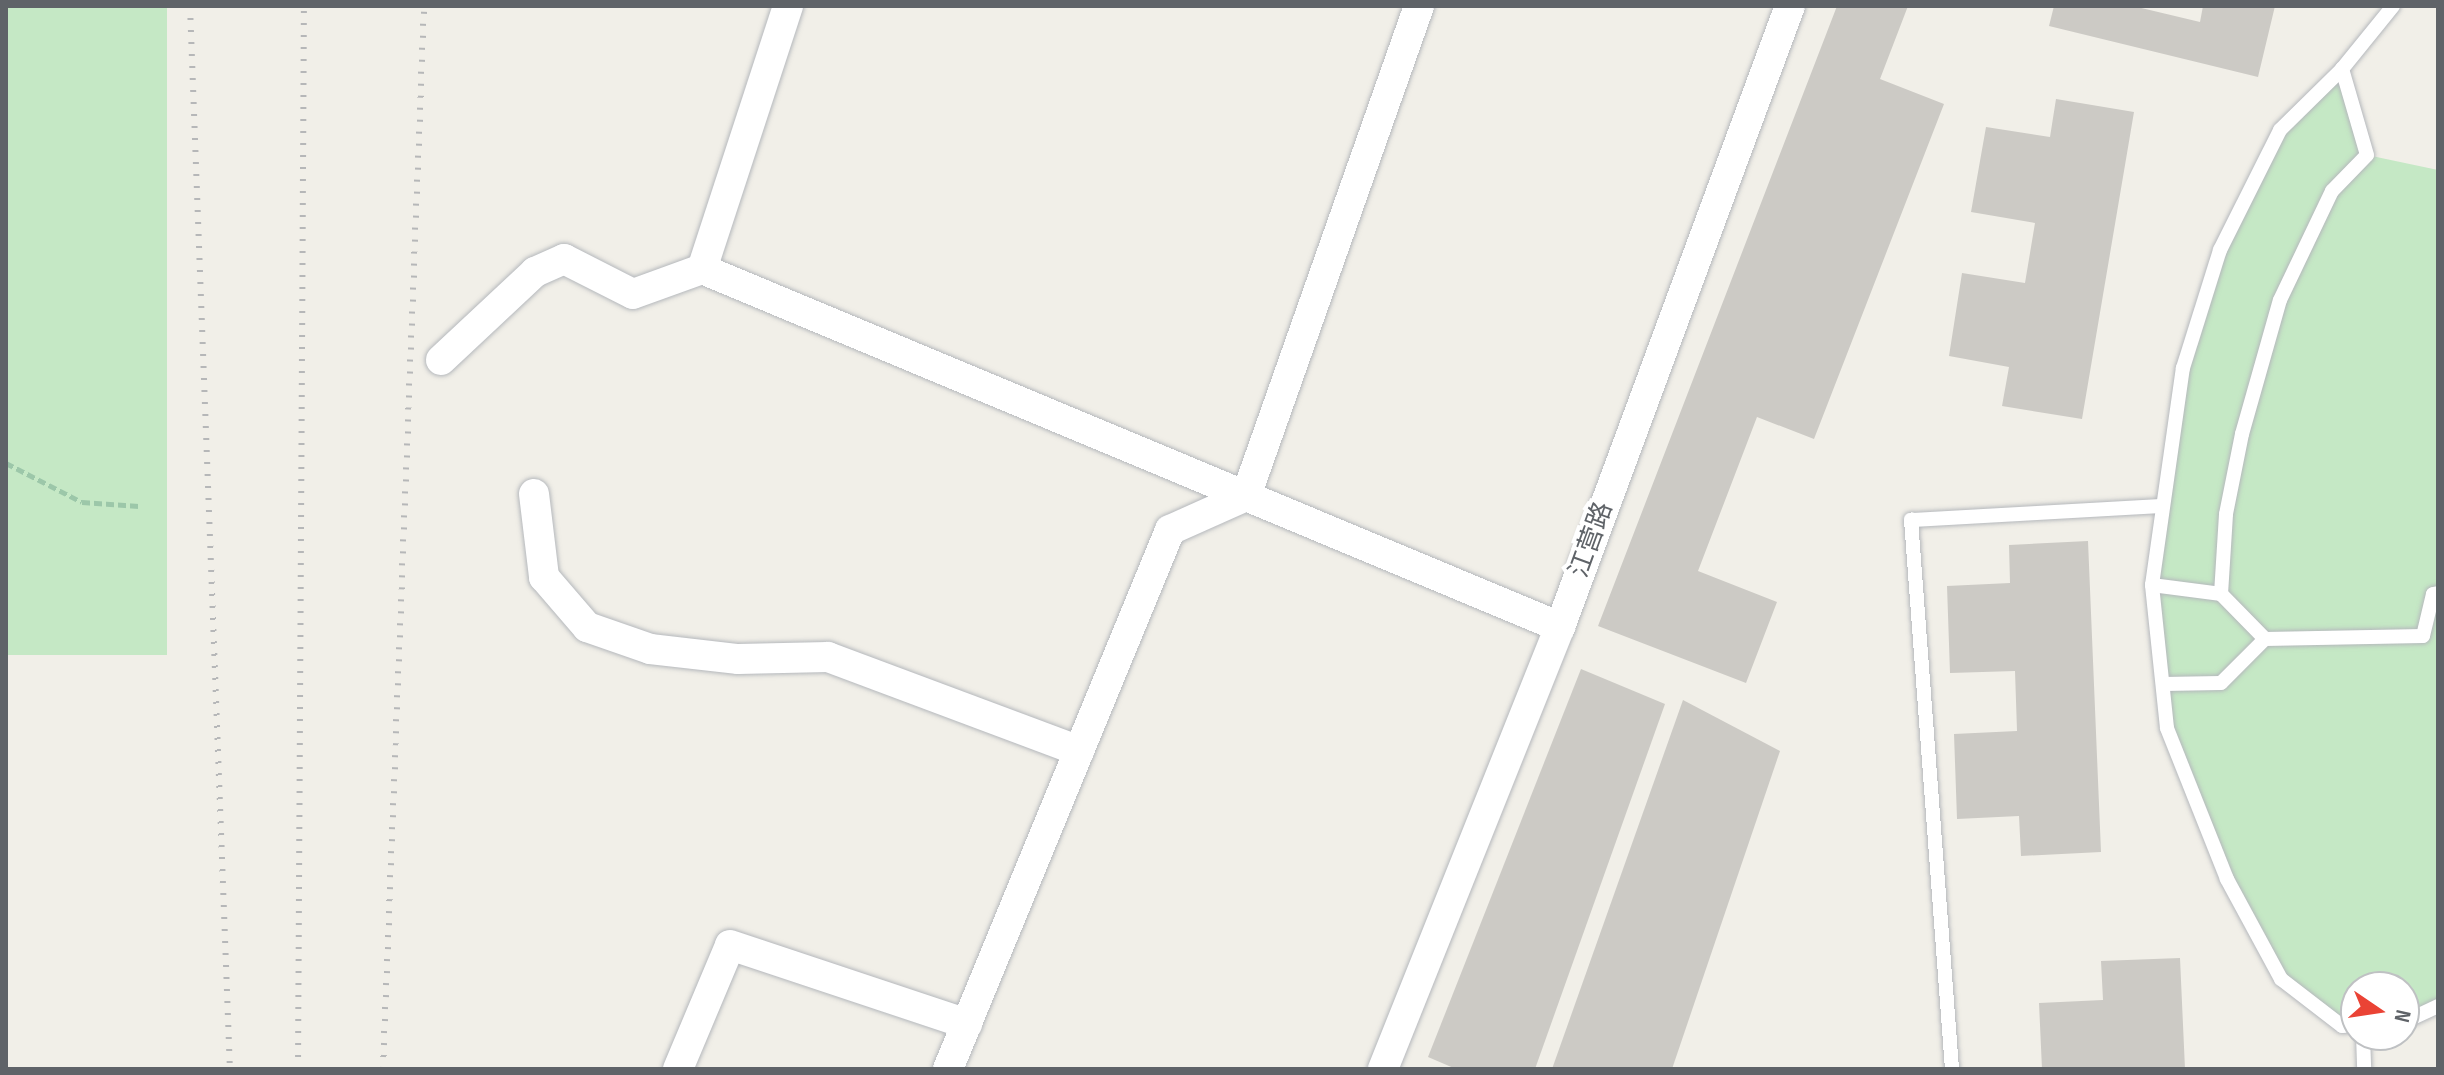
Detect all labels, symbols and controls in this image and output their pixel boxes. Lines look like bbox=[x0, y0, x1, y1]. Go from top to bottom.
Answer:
street label: 江营路 bbox=[1564, 498, 1620, 582]
north arrow bbox=[2340, 971, 2420, 1051]
text: N bbox=[2387, 1007, 2416, 1025]

